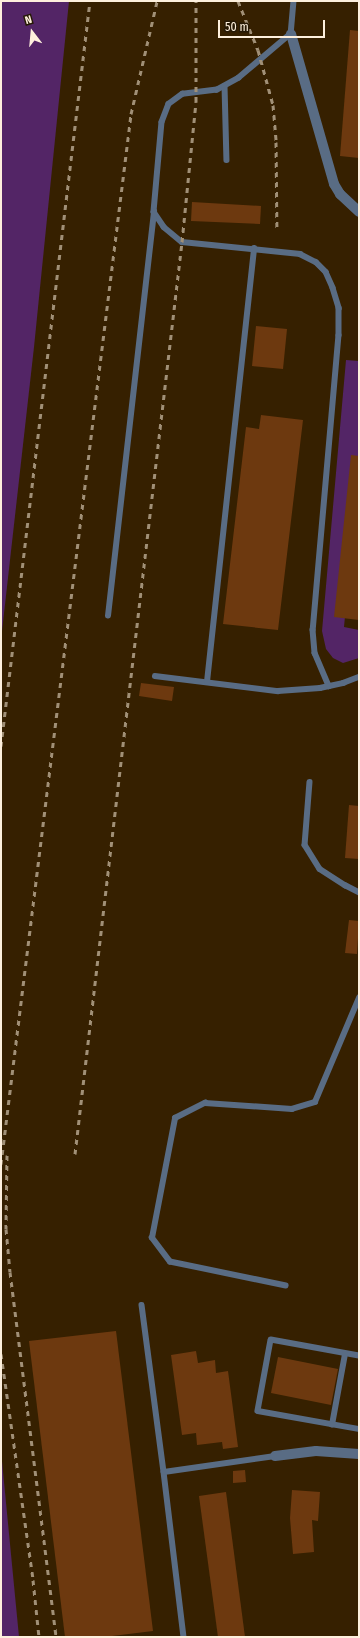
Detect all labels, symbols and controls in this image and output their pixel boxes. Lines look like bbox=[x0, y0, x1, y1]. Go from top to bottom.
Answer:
north arrow bbox=[12, 12, 52, 52]
scale bar bbox=[220, 12, 327, 38]
text: N bbox=[24, 13, 34, 27]
text: 50 m bbox=[225, 20, 249, 34]

